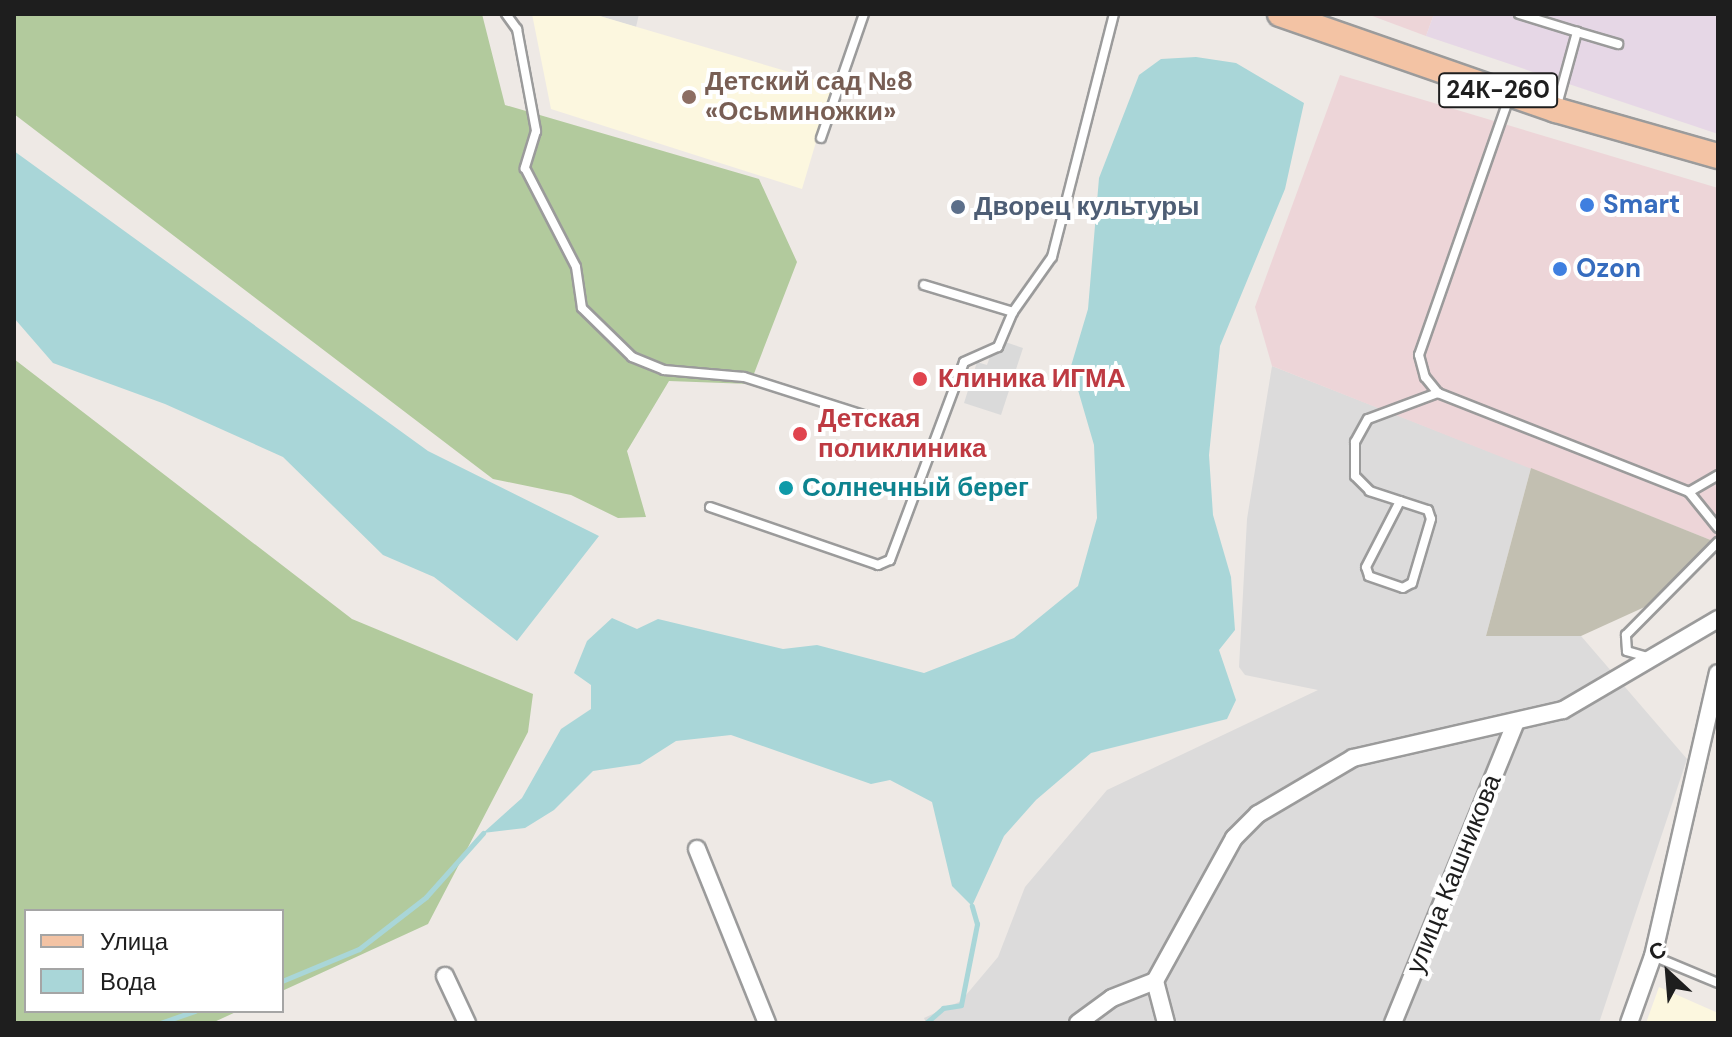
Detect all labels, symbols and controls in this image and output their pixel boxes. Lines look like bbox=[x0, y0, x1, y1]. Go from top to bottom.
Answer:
place label: Детский сад №8 «Осьминожки» bbox=[705, 66, 913, 128]
road number: 24К-260 bbox=[1438, 70, 1558, 110]
marker: Детский сад №8 «Осьминожки» bbox=[680, 88, 698, 106]
place label: Smart bbox=[1603, 189, 1680, 221]
place label: Дворец культуры bbox=[974, 191, 1199, 223]
marker: Smart bbox=[1578, 196, 1596, 214]
marker: Дворец культуры bbox=[949, 198, 967, 216]
place label: Ozon bbox=[1576, 253, 1641, 285]
marker: Ozon bbox=[1551, 260, 1569, 278]
place label: Клиника ИГМА bbox=[938, 363, 1126, 395]
marker: Клиника ИГМА bbox=[909, 368, 931, 390]
place label: Детская поликлиника bbox=[818, 403, 986, 464]
marker: Детская поликлиника bbox=[789, 423, 811, 445]
place label: Солнечный берег bbox=[802, 472, 1029, 504]
marker: Солнечный берег bbox=[777, 479, 795, 497]
street label: улица Кашникова bbox=[1400, 770, 1508, 978]
legend bbox=[24, 909, 284, 1013]
text: Улица bbox=[100, 926, 168, 957]
north arrow bbox=[1628, 933, 1708, 1013]
text: С bbox=[1644, 934, 1671, 967]
text: Вода bbox=[100, 966, 156, 997]

